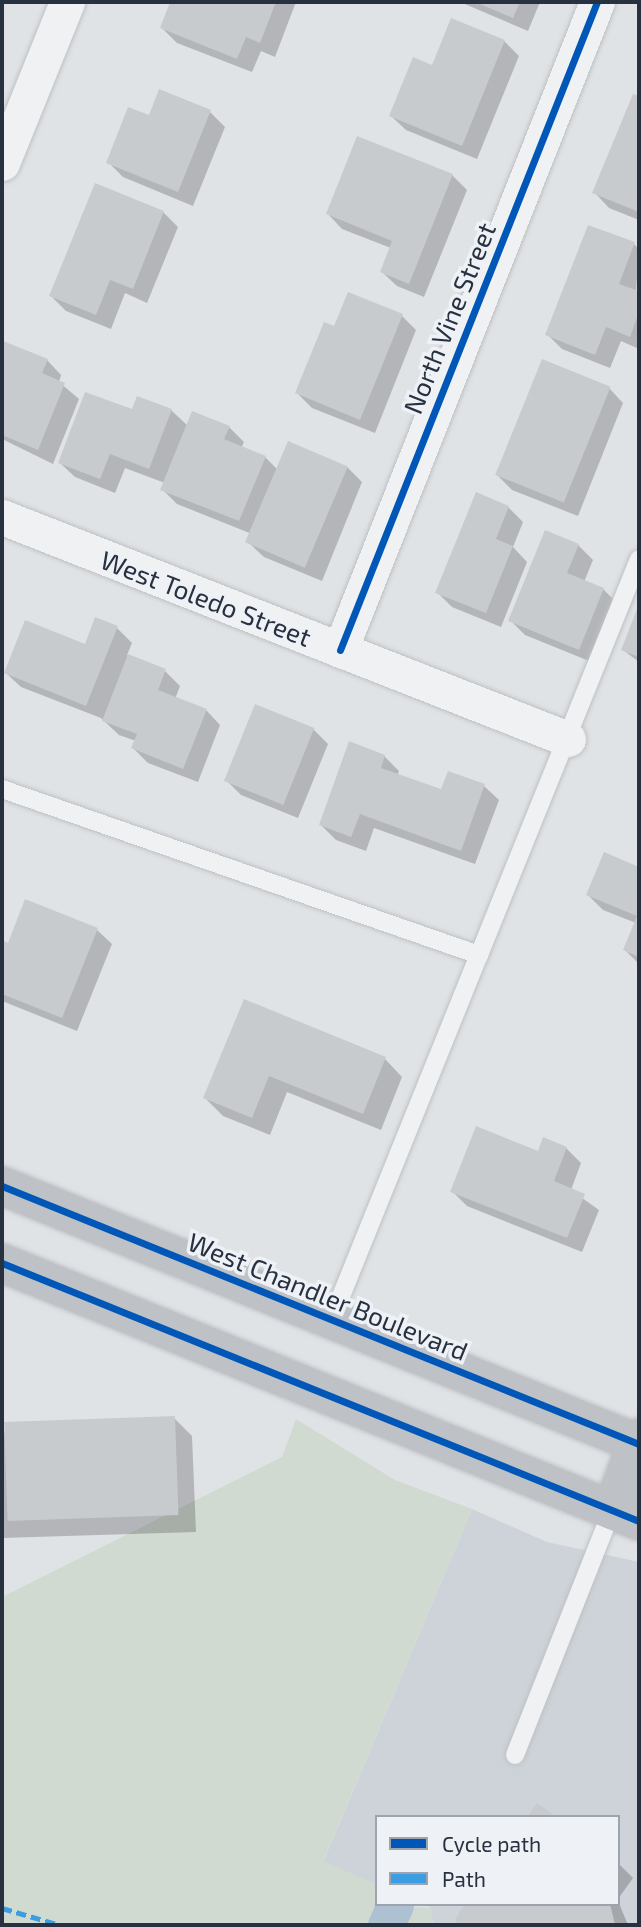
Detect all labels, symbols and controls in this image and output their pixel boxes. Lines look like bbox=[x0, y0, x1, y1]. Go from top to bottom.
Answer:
street label: North Vine Street bbox=[396, 218, 502, 418]
street label: West Toledo Street bbox=[96, 543, 316, 653]
street label: West Chandler Boulevard bbox=[183, 1225, 473, 1367]
legend bbox=[375, 1815, 620, 1906]
text: Cycle path bbox=[442, 1831, 541, 1856]
text: Path bbox=[442, 1866, 486, 1891]

